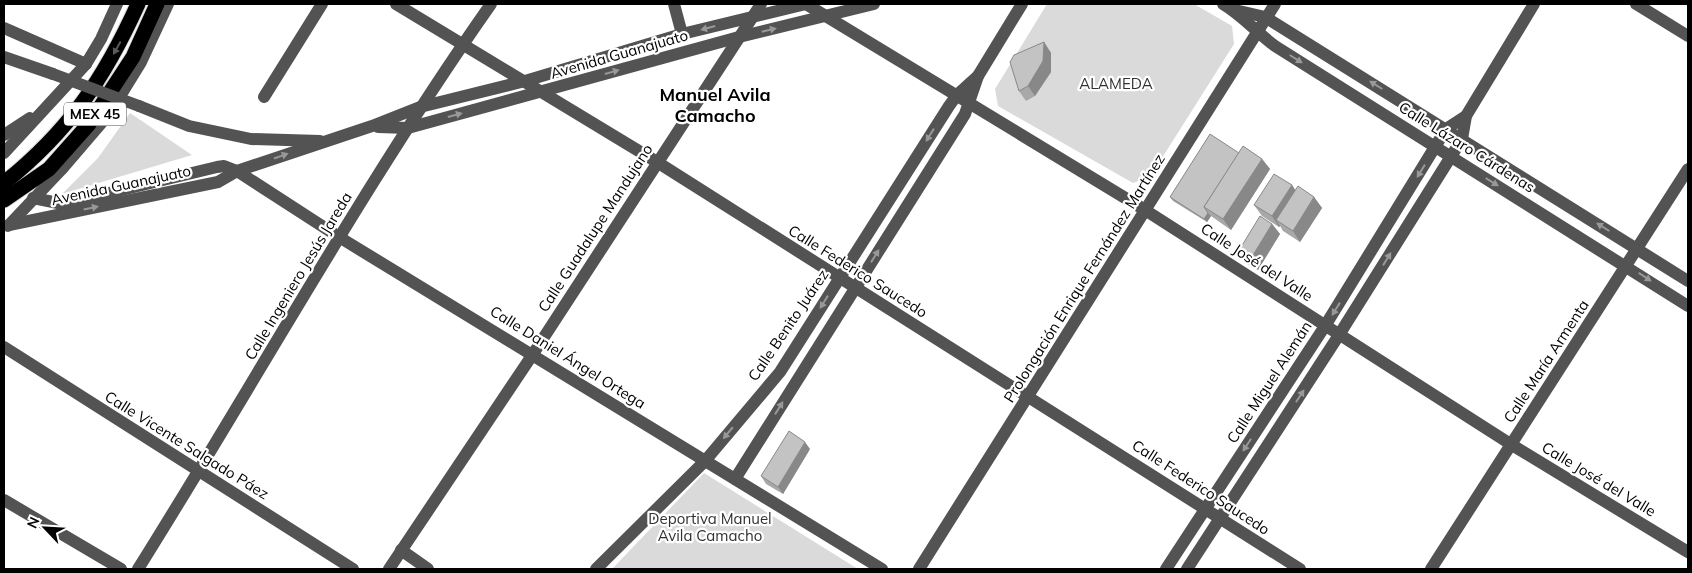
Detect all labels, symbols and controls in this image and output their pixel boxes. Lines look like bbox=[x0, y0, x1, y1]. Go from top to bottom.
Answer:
one-way arrow bbox=[700, 24, 715, 32]
street label: Avenida Guanajuato bbox=[548, 25, 690, 83]
one-way arrow bbox=[761, 26, 776, 34]
one-way arrow bbox=[113, 41, 122, 54]
one-way arrow bbox=[1289, 54, 1302, 64]
one-way arrow bbox=[605, 68, 620, 76]
park label: ALAMEDA bbox=[1079, 74, 1153, 93]
one-way arrow bbox=[1369, 81, 1382, 90]
district label: Manuel Avila Camacho bbox=[659, 83, 771, 127]
street label: Calle Lázaro Cárdenas bbox=[1395, 97, 1539, 197]
road number: MEX 45 bbox=[64, 102, 126, 126]
one-way arrow bbox=[448, 111, 463, 119]
one-way arrow bbox=[925, 129, 935, 142]
street label: Calle Guadalupe Mandujano bbox=[534, 140, 656, 316]
street label: Prolongación Enrique Fernández Martínez bbox=[999, 150, 1169, 406]
one-way arrow bbox=[274, 152, 289, 160]
street label: Avenida Guanajuato bbox=[49, 161, 193, 209]
one-way arrow bbox=[1417, 165, 1426, 178]
one-way arrow bbox=[1486, 178, 1499, 187]
street label: Calle Ingeniero Jesús Jareda bbox=[240, 189, 356, 363]
one-way arrow bbox=[84, 204, 99, 212]
street label: Calle José del Valle bbox=[1197, 219, 1317, 305]
street label: Calle Federico Saucedo bbox=[785, 220, 931, 322]
one-way arrow bbox=[1596, 222, 1609, 232]
one-way arrow bbox=[871, 249, 880, 262]
one-way arrow bbox=[1382, 252, 1391, 266]
street label: Calle Benito Juárez bbox=[744, 265, 832, 384]
one-way arrow bbox=[1638, 272, 1652, 282]
one-way arrow bbox=[819, 296, 829, 309]
street label: Calle María Armenta bbox=[1499, 296, 1593, 426]
street label: Calle Daniel Ángel Ortega bbox=[487, 301, 649, 413]
one-way arrow bbox=[1331, 303, 1340, 316]
street label: Calle Miguel Alemán bbox=[1222, 317, 1316, 447]
street label: Calle Vicente Salgado Páez bbox=[101, 387, 273, 503]
one-way arrow bbox=[1295, 390, 1305, 403]
one-way arrow bbox=[775, 401, 784, 415]
one-way arrow bbox=[723, 426, 734, 439]
street label: Calle Federico Saucedo bbox=[1129, 435, 1273, 539]
street label: Calle José del Valle bbox=[1538, 437, 1660, 521]
one-way arrow bbox=[1242, 439, 1252, 452]
north arrow bbox=[20, 503, 70, 553]
park label: Deportiva Manuel Avila Camacho bbox=[648, 509, 772, 545]
text: N bbox=[23, 514, 44, 531]

